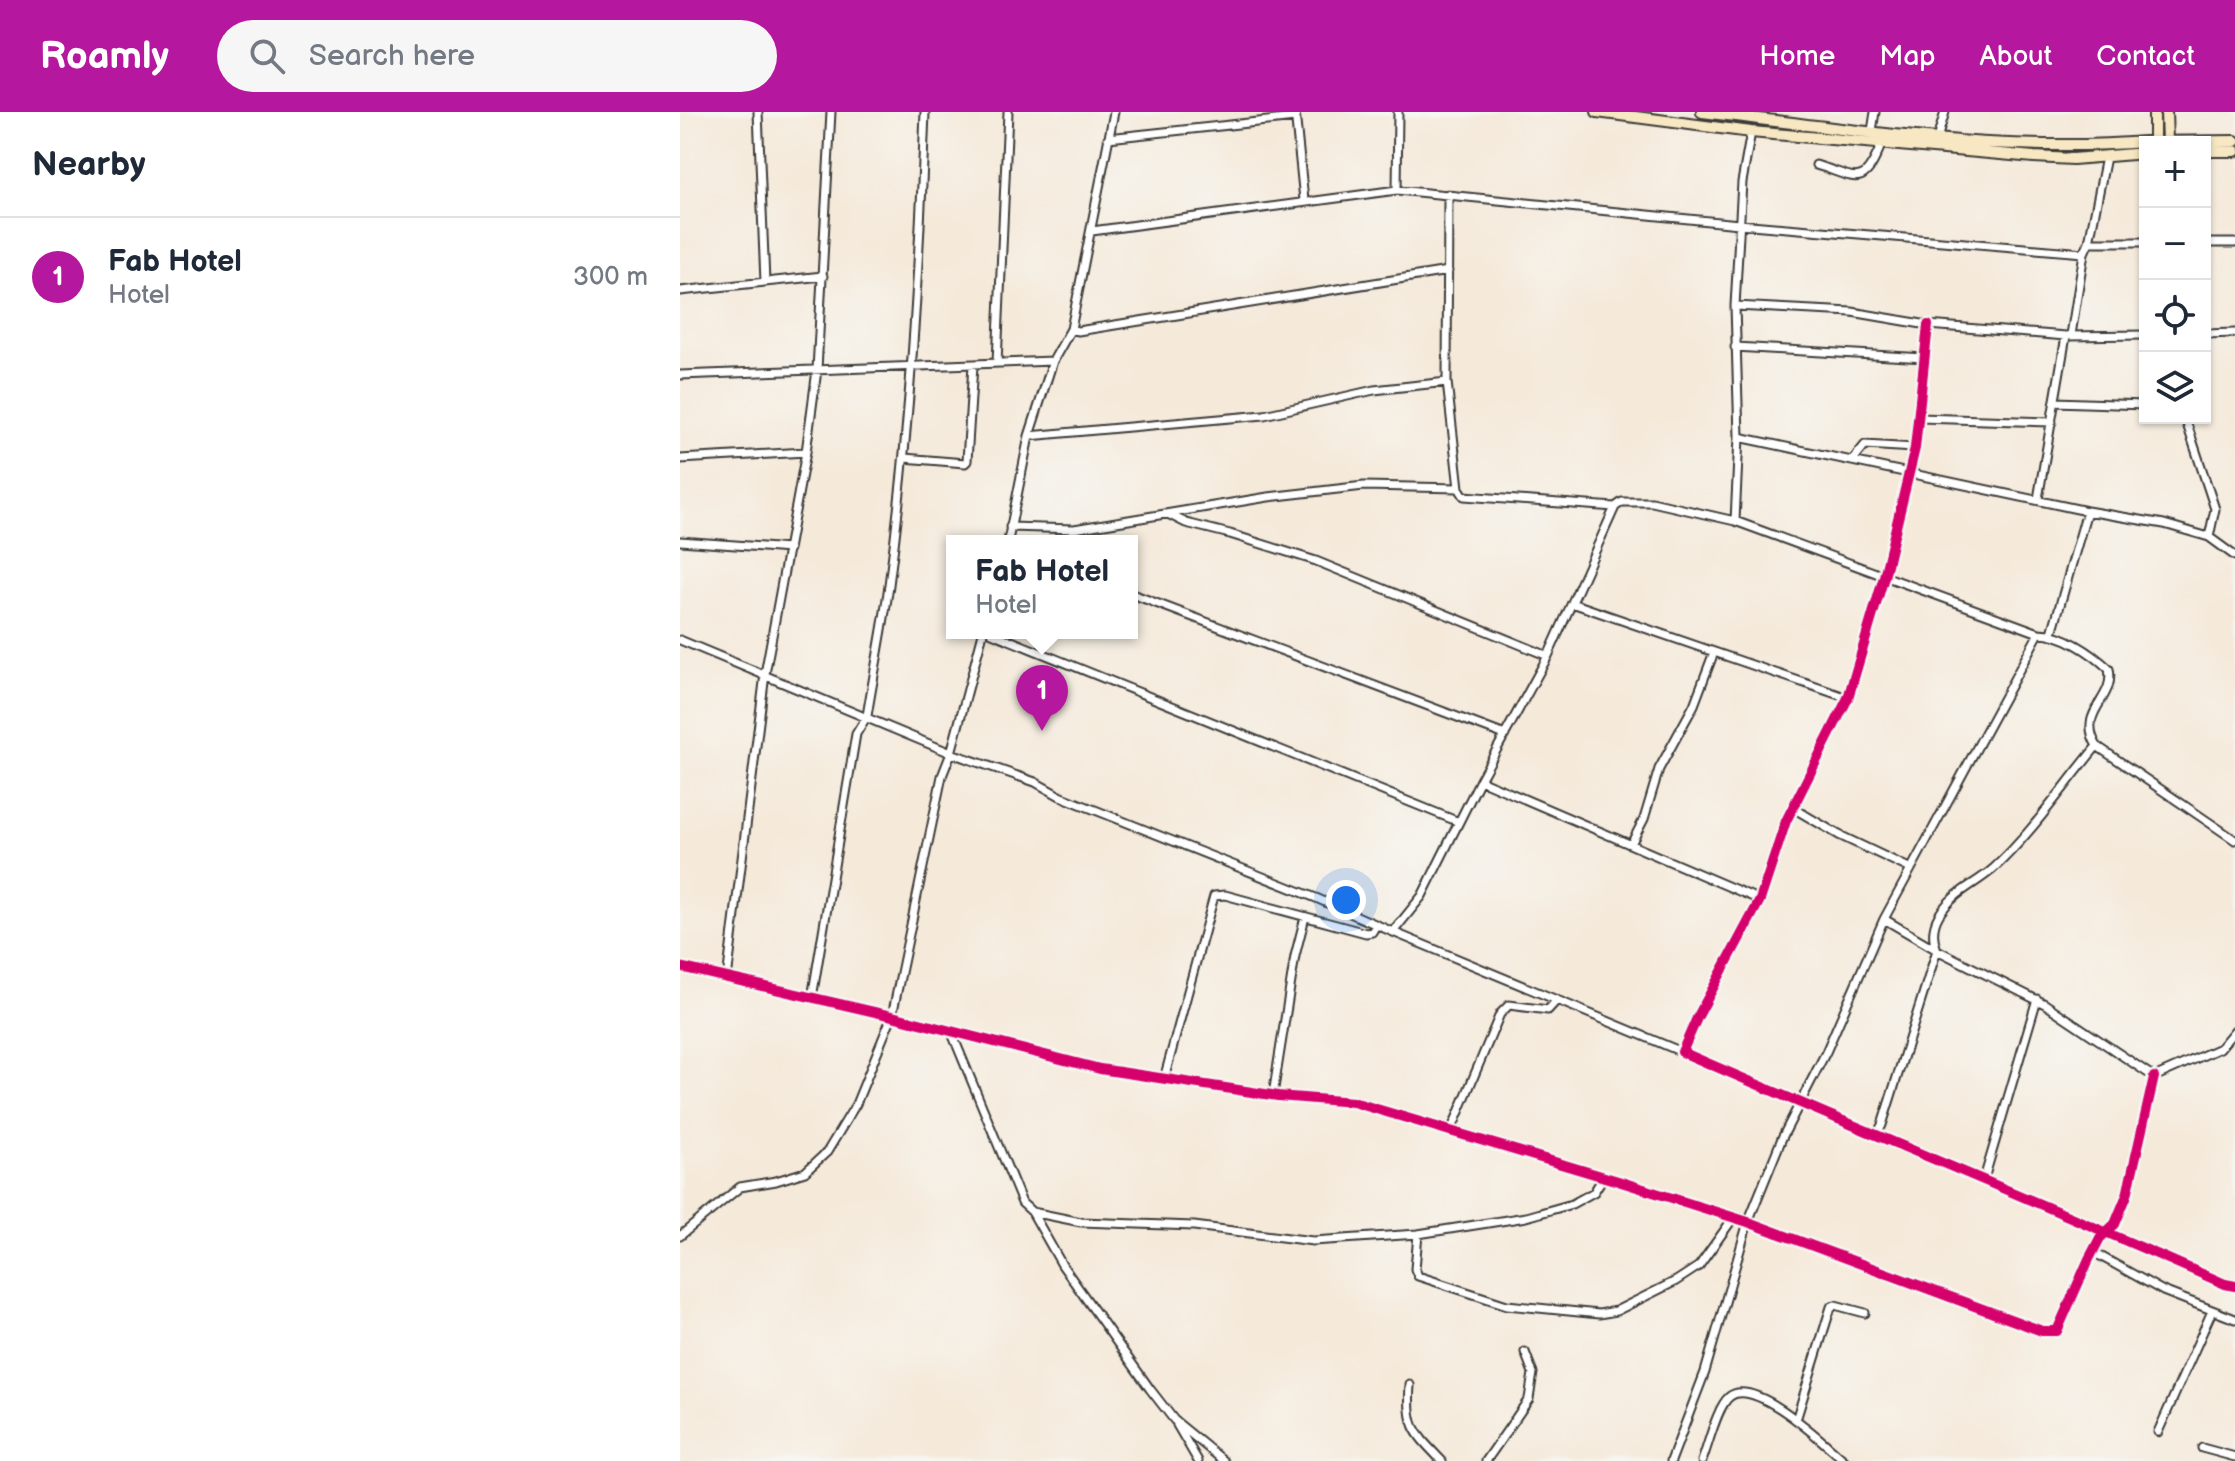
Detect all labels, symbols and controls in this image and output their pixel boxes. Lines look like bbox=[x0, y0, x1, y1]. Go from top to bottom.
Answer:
search box bbox=[217, 20, 777, 92]
text: Roamly bbox=[40, 34, 169, 79]
icon: search bbox=[245, 34, 289, 78]
text: Search here bbox=[309, 38, 475, 74]
text: Home bbox=[1759, 40, 1835, 73]
text: Map bbox=[1879, 40, 1936, 73]
text: About bbox=[1980, 40, 2052, 73]
text: Contact bbox=[2096, 40, 2195, 73]
map controls bbox=[2139, 136, 2211, 424]
button: + bbox=[2139, 136, 2211, 208]
text: Nearby bbox=[32, 144, 146, 185]
button: − bbox=[2139, 208, 2211, 280]
text: Fab Hotel bbox=[108, 244, 242, 280]
text: 1 bbox=[53, 262, 63, 293]
text: 300 m bbox=[573, 262, 648, 293]
text: Hotel bbox=[108, 280, 170, 311]
button: locate bbox=[2139, 280, 2211, 352]
button: layers bbox=[2139, 352, 2211, 424]
popup bbox=[946, 535, 1138, 639]
text: Fab Hotel bbox=[975, 554, 1109, 590]
text: Hotel bbox=[975, 590, 1037, 621]
pin: 1 bbox=[1016, 665, 1068, 731]
your location bbox=[1326, 880, 1366, 920]

